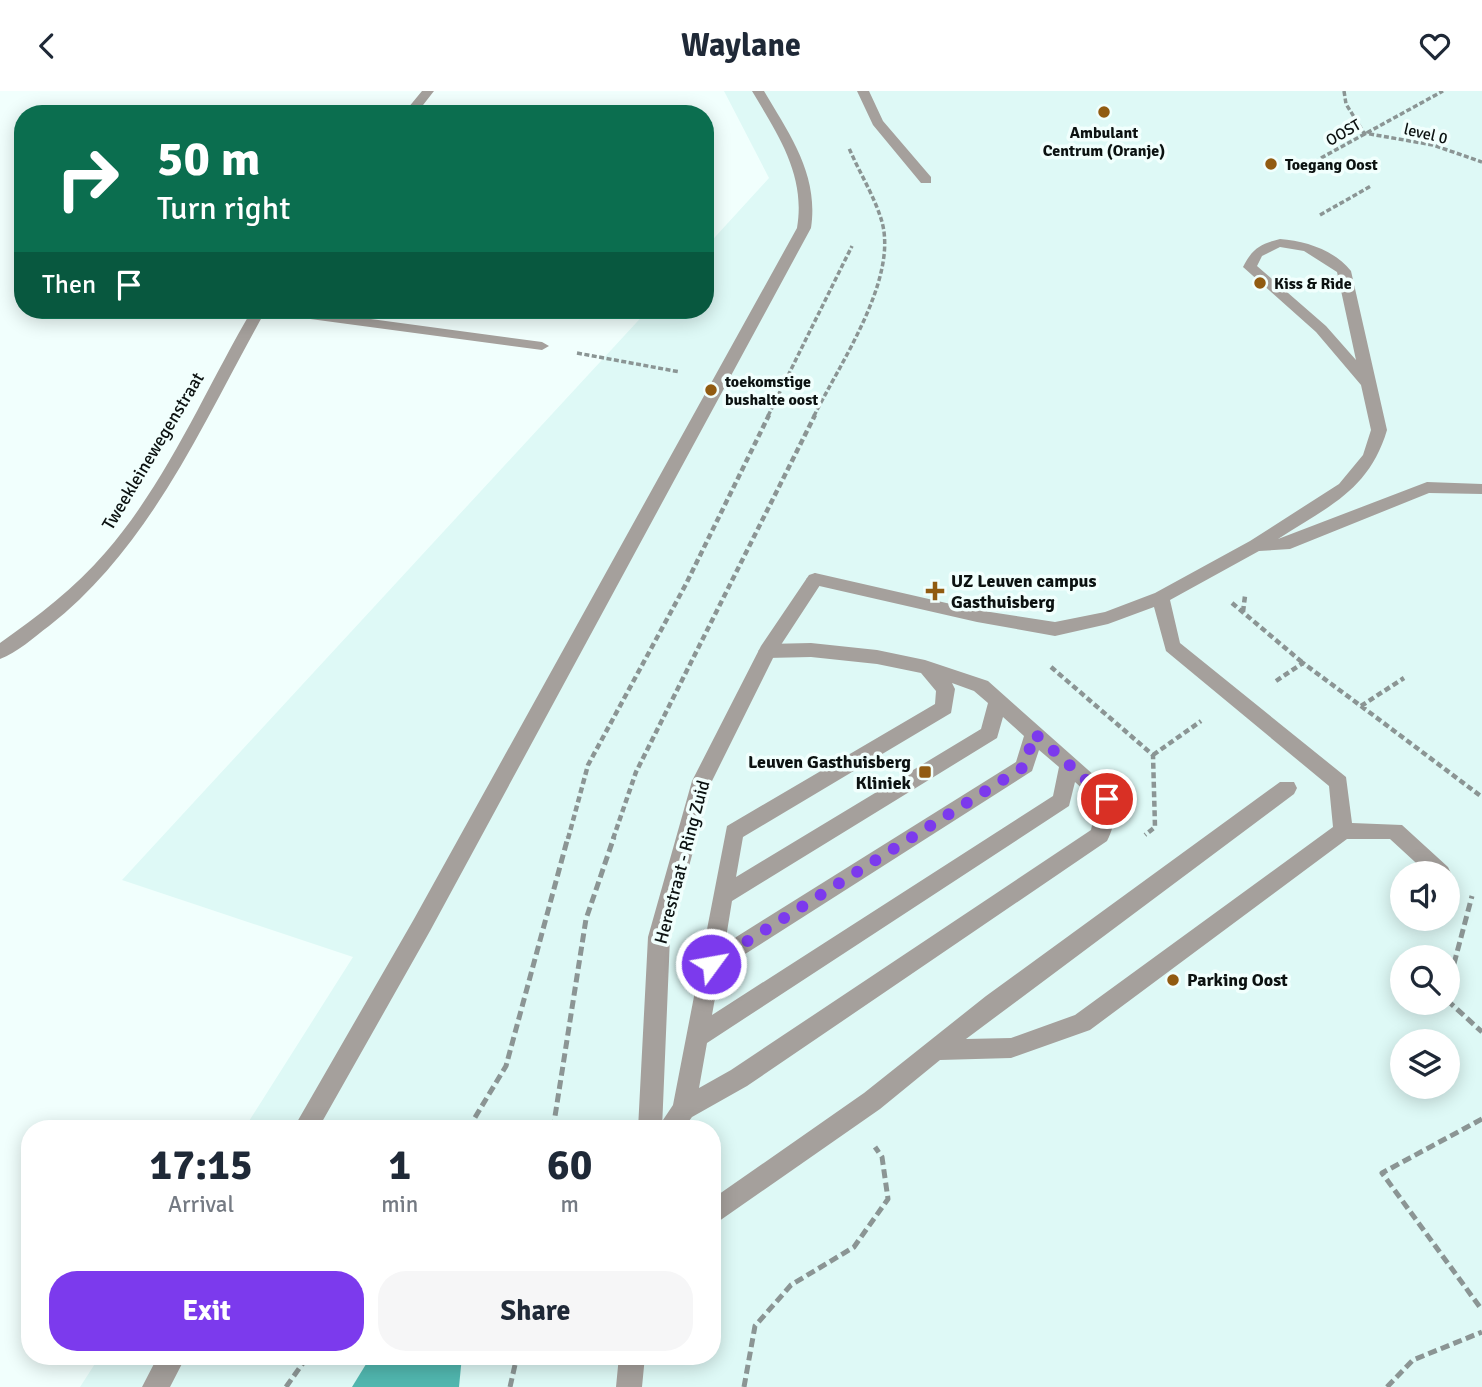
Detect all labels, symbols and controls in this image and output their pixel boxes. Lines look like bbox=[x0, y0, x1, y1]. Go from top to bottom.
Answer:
text: Waylane bbox=[681, 26, 801, 65]
icon: back bbox=[28, 27, 66, 65]
icon: heart bbox=[1416, 27, 1454, 65]
marker: Ambulant Centrum (Oranje) bbox=[1096, 104, 1112, 120]
street label: OOST bbox=[1322, 115, 1365, 151]
street label: level 0 bbox=[1402, 119, 1450, 149]
place label: Ambulant Centrum (Oranje) bbox=[1043, 123, 1165, 161]
text: 50 m bbox=[157, 129, 260, 189]
icon: right bbox=[42, 133, 133, 224]
place label: Toegang Oost bbox=[1285, 155, 1378, 175]
marker: Toegang Oost bbox=[1263, 156, 1279, 172]
text: Turn right bbox=[157, 189, 290, 228]
icon: arrive bbox=[110, 266, 148, 304]
text: Then bbox=[42, 269, 96, 301]
place label: Kiss & Ride bbox=[1274, 274, 1352, 294]
marker: Kiss & Ride bbox=[1252, 275, 1268, 291]
street label: Tweekleinewegenstraat bbox=[97, 368, 209, 534]
place label: toekomstige bushalte oost bbox=[724, 372, 818, 410]
marker: toekomstige bushalte oost bbox=[703, 382, 719, 398]
place label: UZ Leuven campus Gasthuisberg bbox=[951, 570, 1096, 613]
marker: UZ Leuven campus Gasthuisberg bbox=[925, 581, 945, 601]
place label: Leuven Gasthuisberg Kliniek bbox=[748, 751, 912, 794]
marker: Leuven Gasthuisberg Kliniek bbox=[917, 764, 933, 780]
pin bbox=[1077, 769, 1137, 829]
street label: Herestraat - Ring Zuid bbox=[650, 778, 714, 946]
icon: arrive bbox=[1088, 780, 1126, 818]
map controls bbox=[1390, 861, 1460, 1099]
button: sound bbox=[1390, 861, 1460, 931]
position arrow bbox=[674, 927, 748, 1001]
button: search bbox=[1390, 945, 1460, 1015]
place label: Parking Oost bbox=[1187, 969, 1288, 991]
marker: Parking Oost bbox=[1165, 972, 1181, 988]
button: layers bbox=[1390, 1029, 1460, 1099]
text: 17:15 bbox=[150, 1140, 253, 1191]
text: 1 bbox=[389, 1140, 411, 1191]
text: 60 bbox=[547, 1140, 592, 1191]
text: Arrival bbox=[168, 1190, 234, 1219]
text: min bbox=[381, 1190, 418, 1219]
text: m bbox=[561, 1190, 579, 1219]
button: Exit bbox=[49, 1271, 364, 1351]
button: Share bbox=[378, 1271, 693, 1351]

